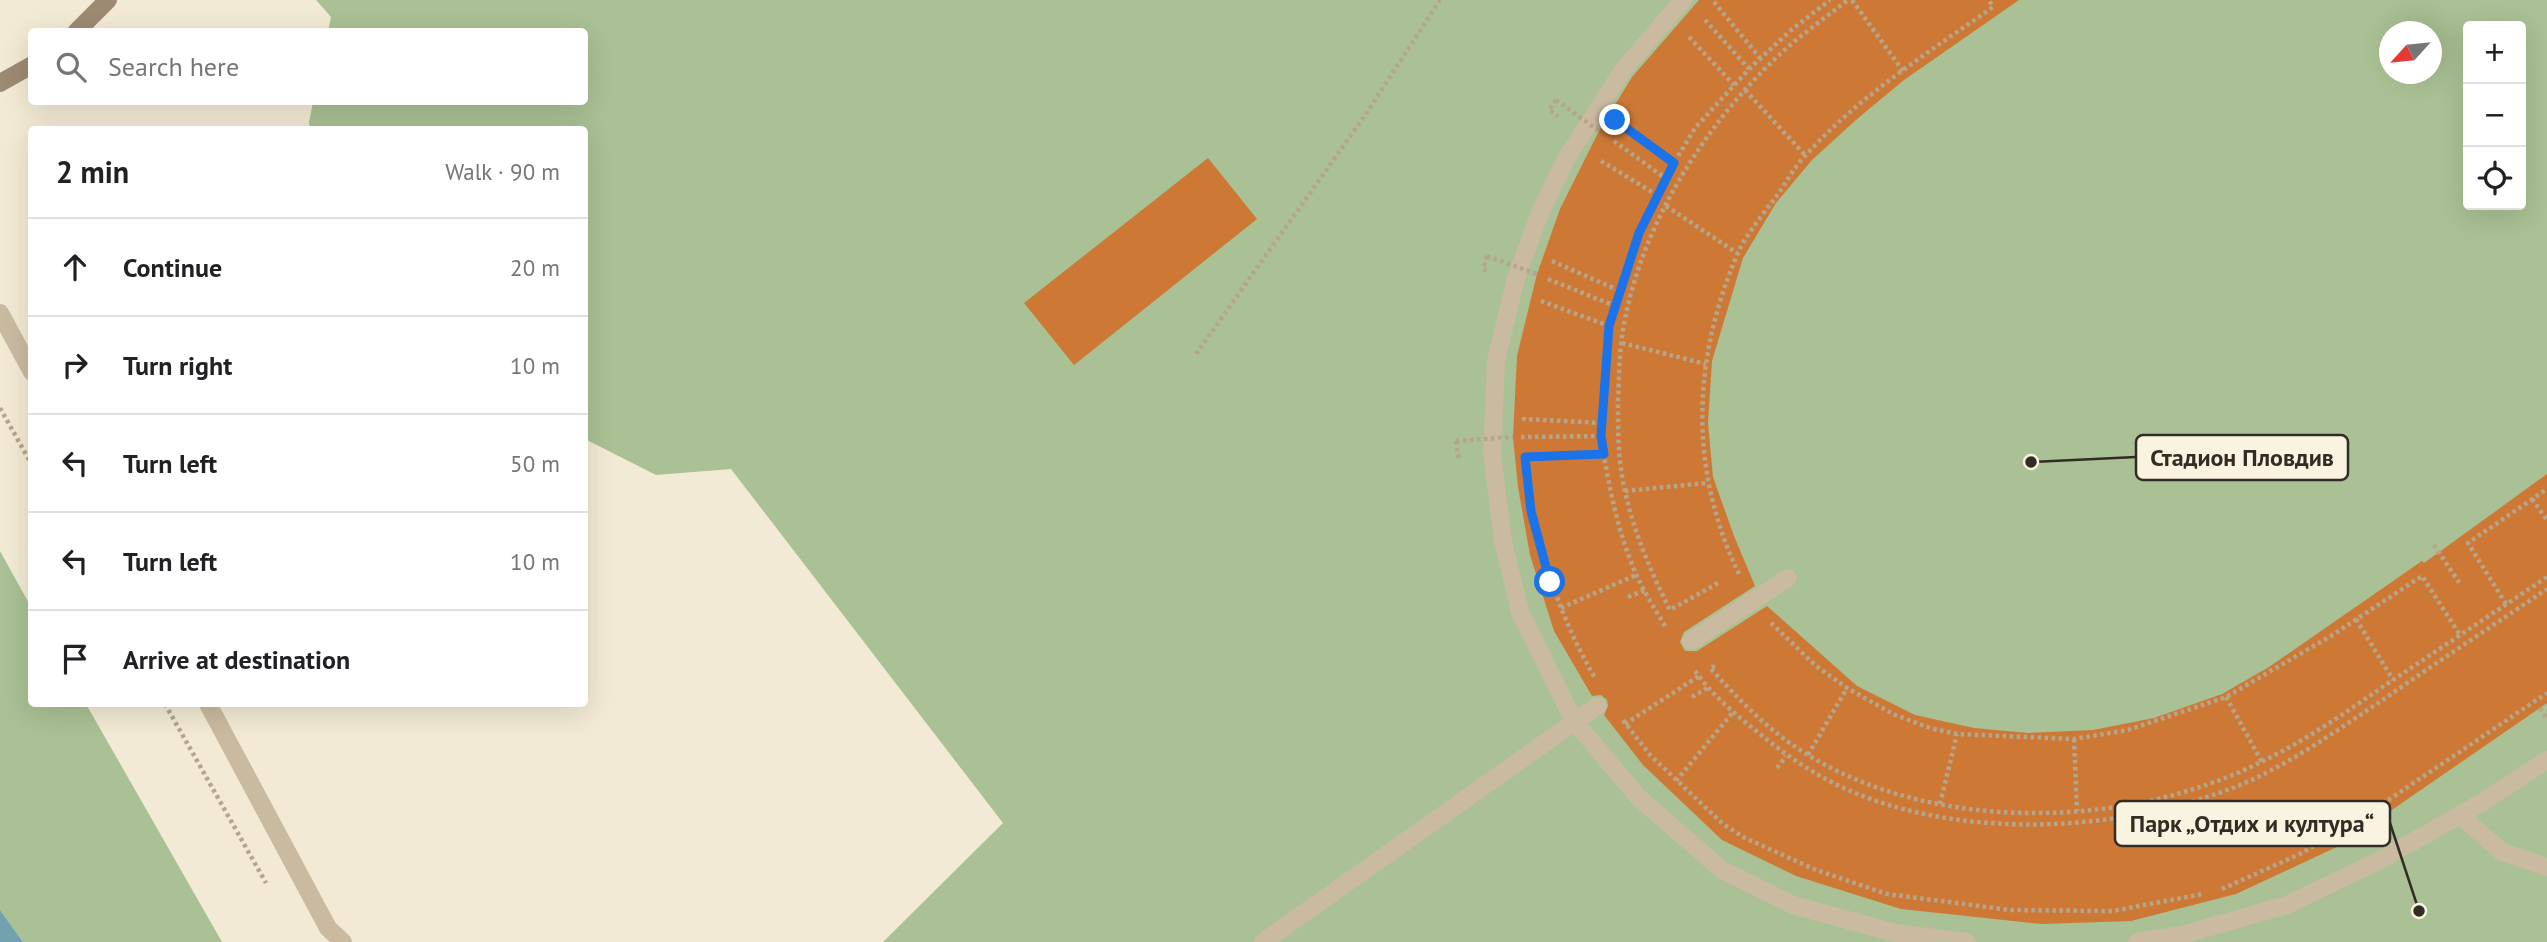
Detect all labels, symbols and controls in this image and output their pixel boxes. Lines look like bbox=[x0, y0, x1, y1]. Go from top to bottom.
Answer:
north arrow bbox=[2379, 21, 2442, 84]
map controls bbox=[2463, 21, 2526, 210]
button: + bbox=[2463, 21, 2526, 84]
search box bbox=[28, 28, 588, 105]
icon: search bbox=[52, 48, 90, 86]
text: Search here bbox=[108, 50, 239, 83]
button: − bbox=[2463, 84, 2526, 147]
route end bbox=[1599, 104, 1630, 135]
button: locate bbox=[2463, 147, 2526, 210]
text: 2 min bbox=[56, 152, 129, 191]
text: Walk · 90 m bbox=[445, 157, 560, 186]
icon: ahead bbox=[56, 248, 94, 286]
text: Continue bbox=[123, 251, 222, 284]
text: 20 m bbox=[510, 253, 560, 282]
icon: right bbox=[56, 346, 94, 384]
text: Turn right bbox=[123, 349, 232, 382]
text: 10 m bbox=[510, 351, 560, 380]
callout: Стадион Пловдив bbox=[2136, 435, 2348, 480]
text: Стадион Пловдив bbox=[2150, 442, 2334, 473]
icon: left bbox=[56, 444, 94, 482]
text: Turn left bbox=[123, 447, 217, 480]
text: 50 m bbox=[510, 449, 560, 478]
icon: left bbox=[56, 542, 94, 580]
text: Turn left bbox=[123, 545, 217, 578]
text: 10 m bbox=[510, 547, 560, 576]
route start bbox=[1534, 566, 1565, 597]
icon: arrive bbox=[56, 640, 94, 678]
text: Arrive at destination bbox=[123, 643, 350, 676]
callout: Парк „Отдих и култура“ bbox=[2115, 801, 2390, 846]
text: Парк „Отдих и култура“ bbox=[2130, 808, 2374, 839]

